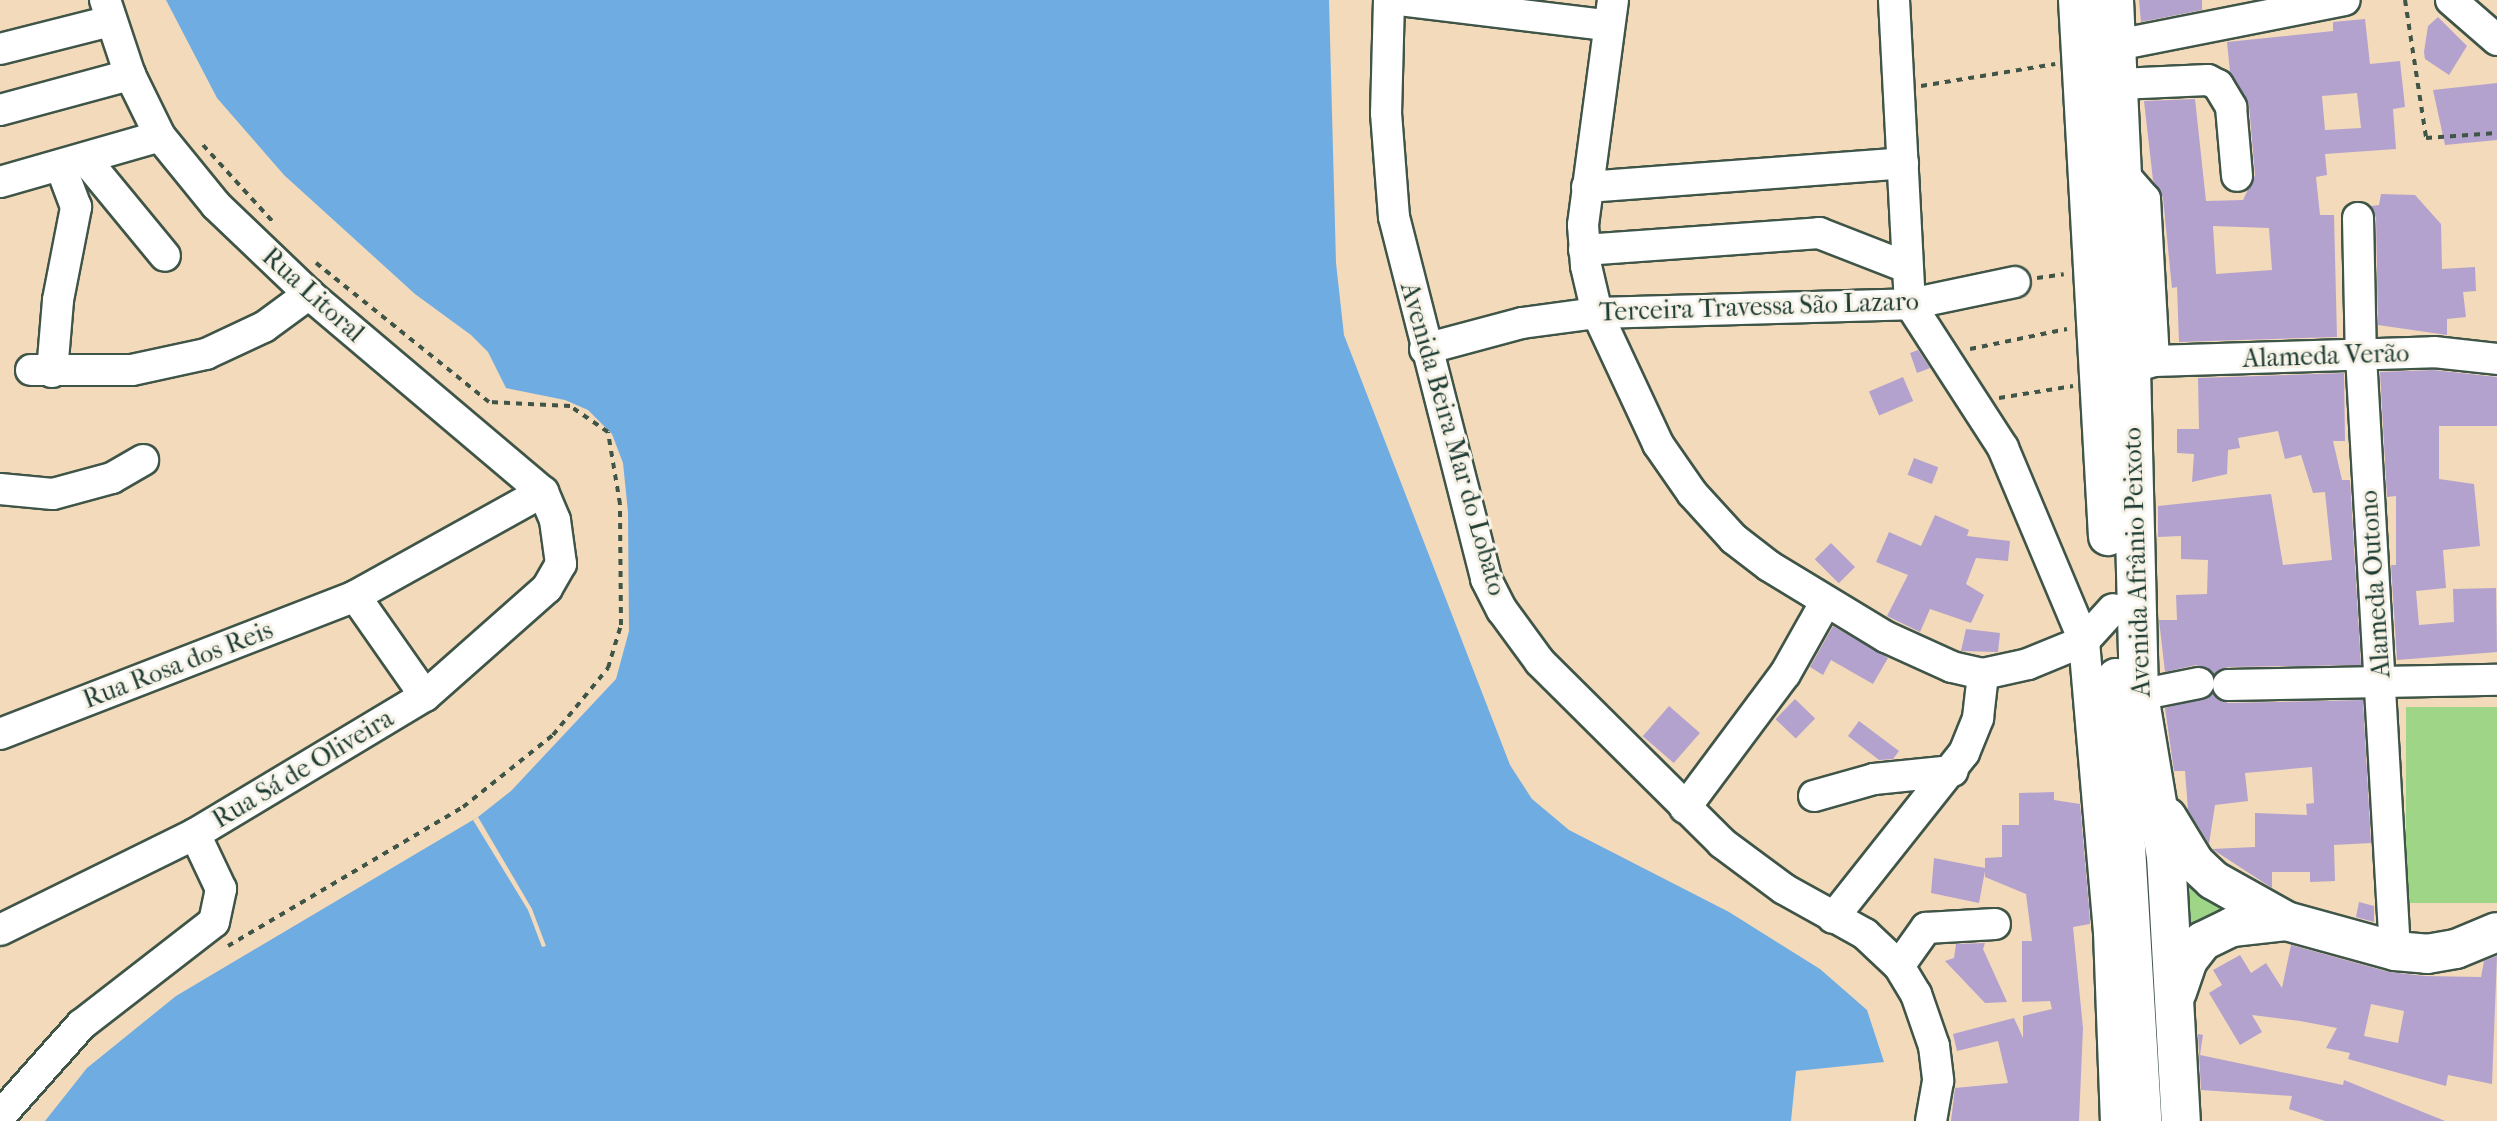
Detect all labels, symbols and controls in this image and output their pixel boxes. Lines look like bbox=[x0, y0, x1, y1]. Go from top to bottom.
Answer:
street label: Rua Litoral bbox=[256, 241, 370, 349]
street label: Avenida Beira Mar do Lobato bbox=[1393, 279, 1513, 599]
street label: Terceira Travessa São Lazaro bbox=[1599, 286, 1919, 328]
street label: Alameda Verão bbox=[2242, 337, 2410, 375]
street label: Avenida Afrânio Peixoto bbox=[2117, 427, 2157, 697]
street label: Alameda Outono bbox=[2353, 489, 2397, 679]
street label: Rua Rosa dos Reis bbox=[79, 614, 277, 716]
street label: Rua Sá de Oliveira bbox=[207, 703, 399, 835]

